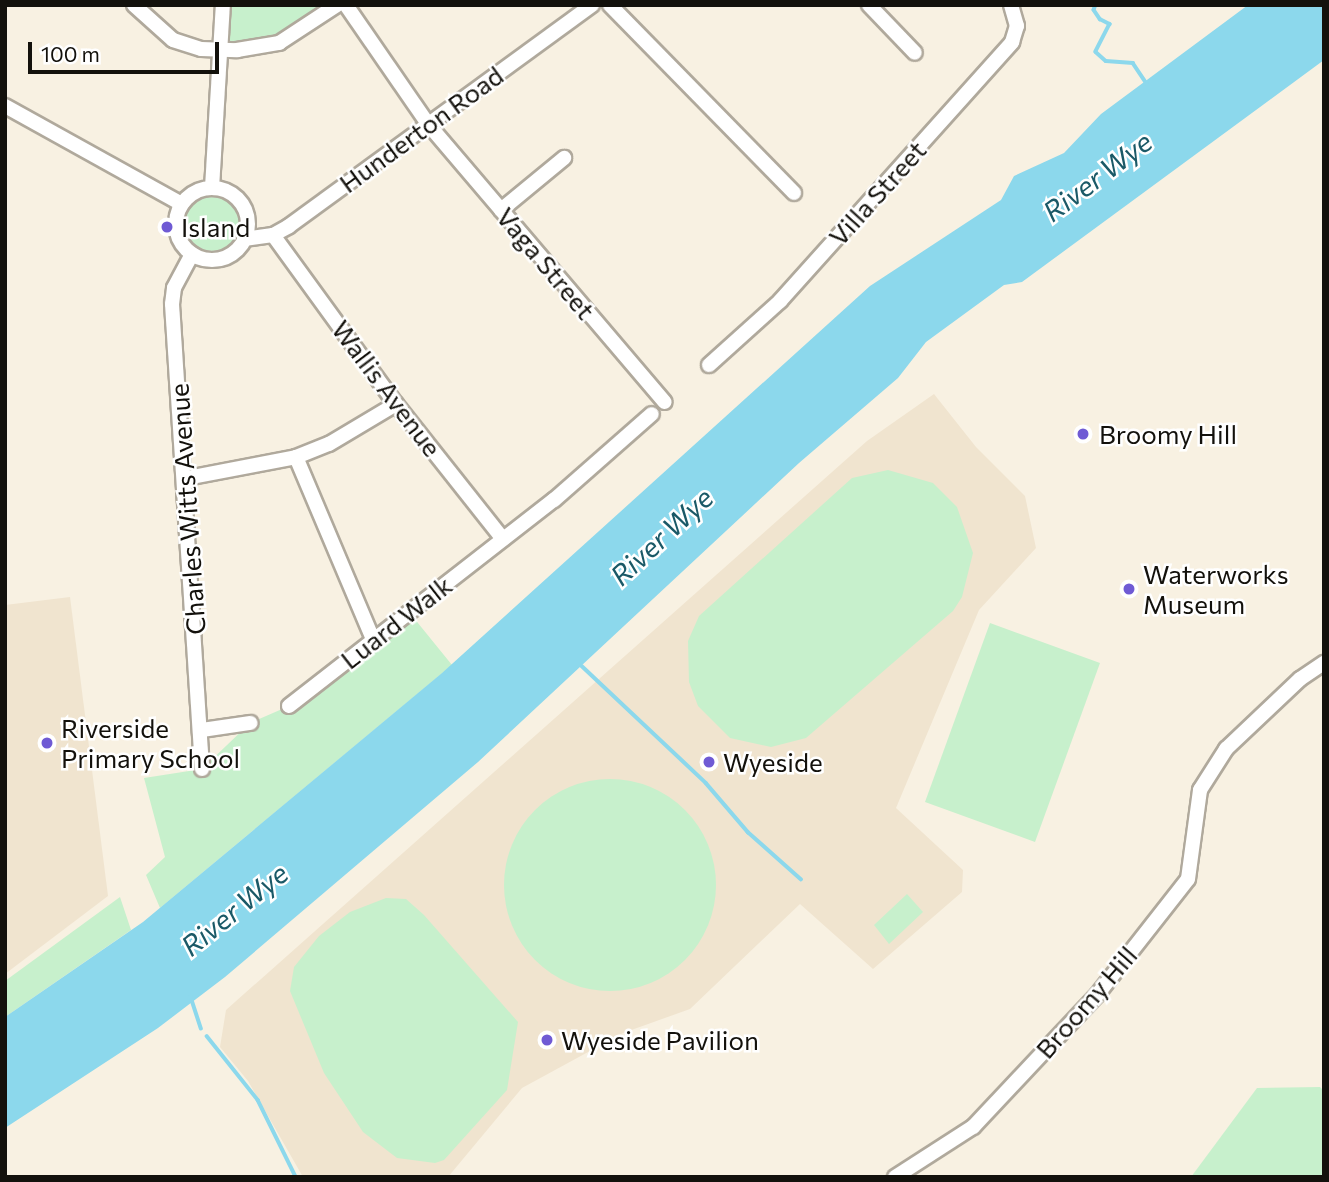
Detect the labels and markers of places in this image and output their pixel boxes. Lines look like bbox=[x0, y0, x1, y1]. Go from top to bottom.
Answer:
place label: Island bbox=[181, 211, 250, 243]
marker: Island bbox=[159, 219, 175, 235]
place label: Broomy Hill bbox=[1099, 418, 1237, 450]
marker: Broomy Hill bbox=[1073, 424, 1093, 444]
place label: Waterworks Museum bbox=[1143, 558, 1289, 620]
marker: Waterworks Museum bbox=[1121, 581, 1137, 597]
place label: Riverside Primary School bbox=[61, 712, 240, 774]
marker: Riverside Primary School bbox=[39, 735, 55, 751]
place label: Wyeside bbox=[723, 746, 823, 778]
marker: Wyeside bbox=[701, 754, 717, 770]
place label: Wyeside Pavilion bbox=[561, 1024, 759, 1056]
marker: Wyeside Pavilion bbox=[539, 1032, 555, 1048]

